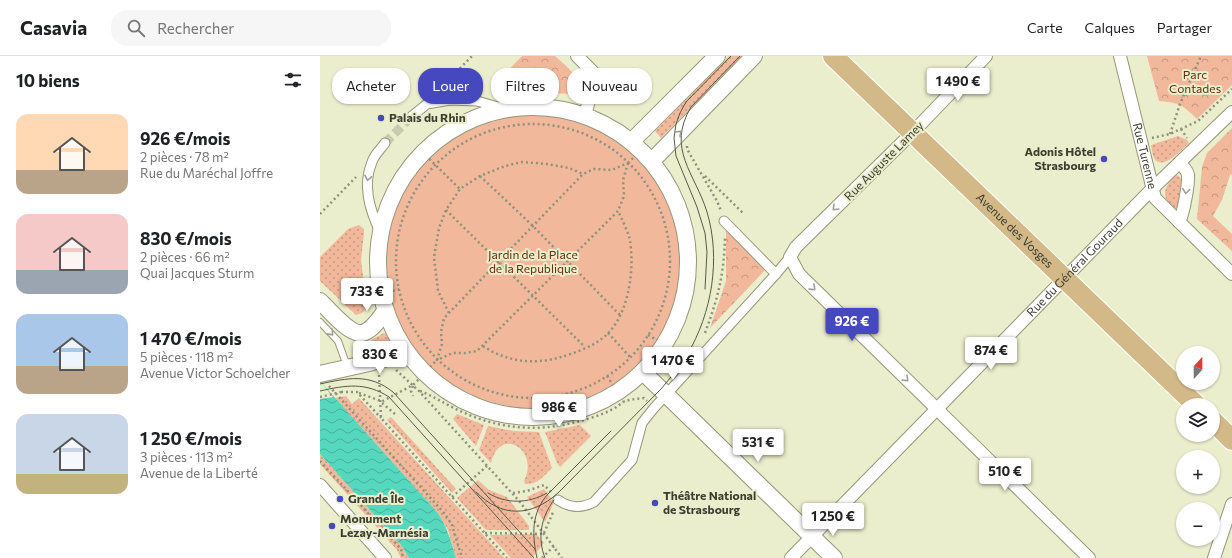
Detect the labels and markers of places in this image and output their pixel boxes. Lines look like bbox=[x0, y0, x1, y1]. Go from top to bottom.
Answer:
pin: 1 490 € bbox=[921, 68, 995, 102]
place label: Palais du Rhin bbox=[389, 110, 466, 124]
marker: Palais du Rhin bbox=[376, 113, 386, 123]
place label: Adonis Hôtel Strasbourg bbox=[1025, 144, 1096, 172]
marker: Adonis Hôtel Strasbourg bbox=[1099, 154, 1109, 164]
pin: 733 € bbox=[339, 278, 395, 312]
pin: 926 € bbox=[824, 308, 880, 342]
pin: 874 € bbox=[963, 337, 1019, 371]
pin: 830 € bbox=[352, 341, 408, 375]
pin: 1 470 € bbox=[636, 347, 710, 381]
pin: 986 € bbox=[531, 394, 587, 428]
pin: 531 € bbox=[730, 429, 786, 463]
pin: 510 € bbox=[977, 458, 1033, 492]
place label: Théâtre National de Strasbourg bbox=[663, 488, 756, 516]
place label: Grande Île bbox=[348, 491, 404, 505]
marker: Grande Île bbox=[335, 494, 345, 504]
marker: Théâtre National de Strasbourg bbox=[650, 498, 660, 508]
pin: 1 250 € bbox=[796, 503, 870, 537]
place label: Monument Lezay-Marnésia bbox=[340, 511, 429, 539]
marker: Monument Lezay-Marnésia bbox=[327, 521, 337, 531]

